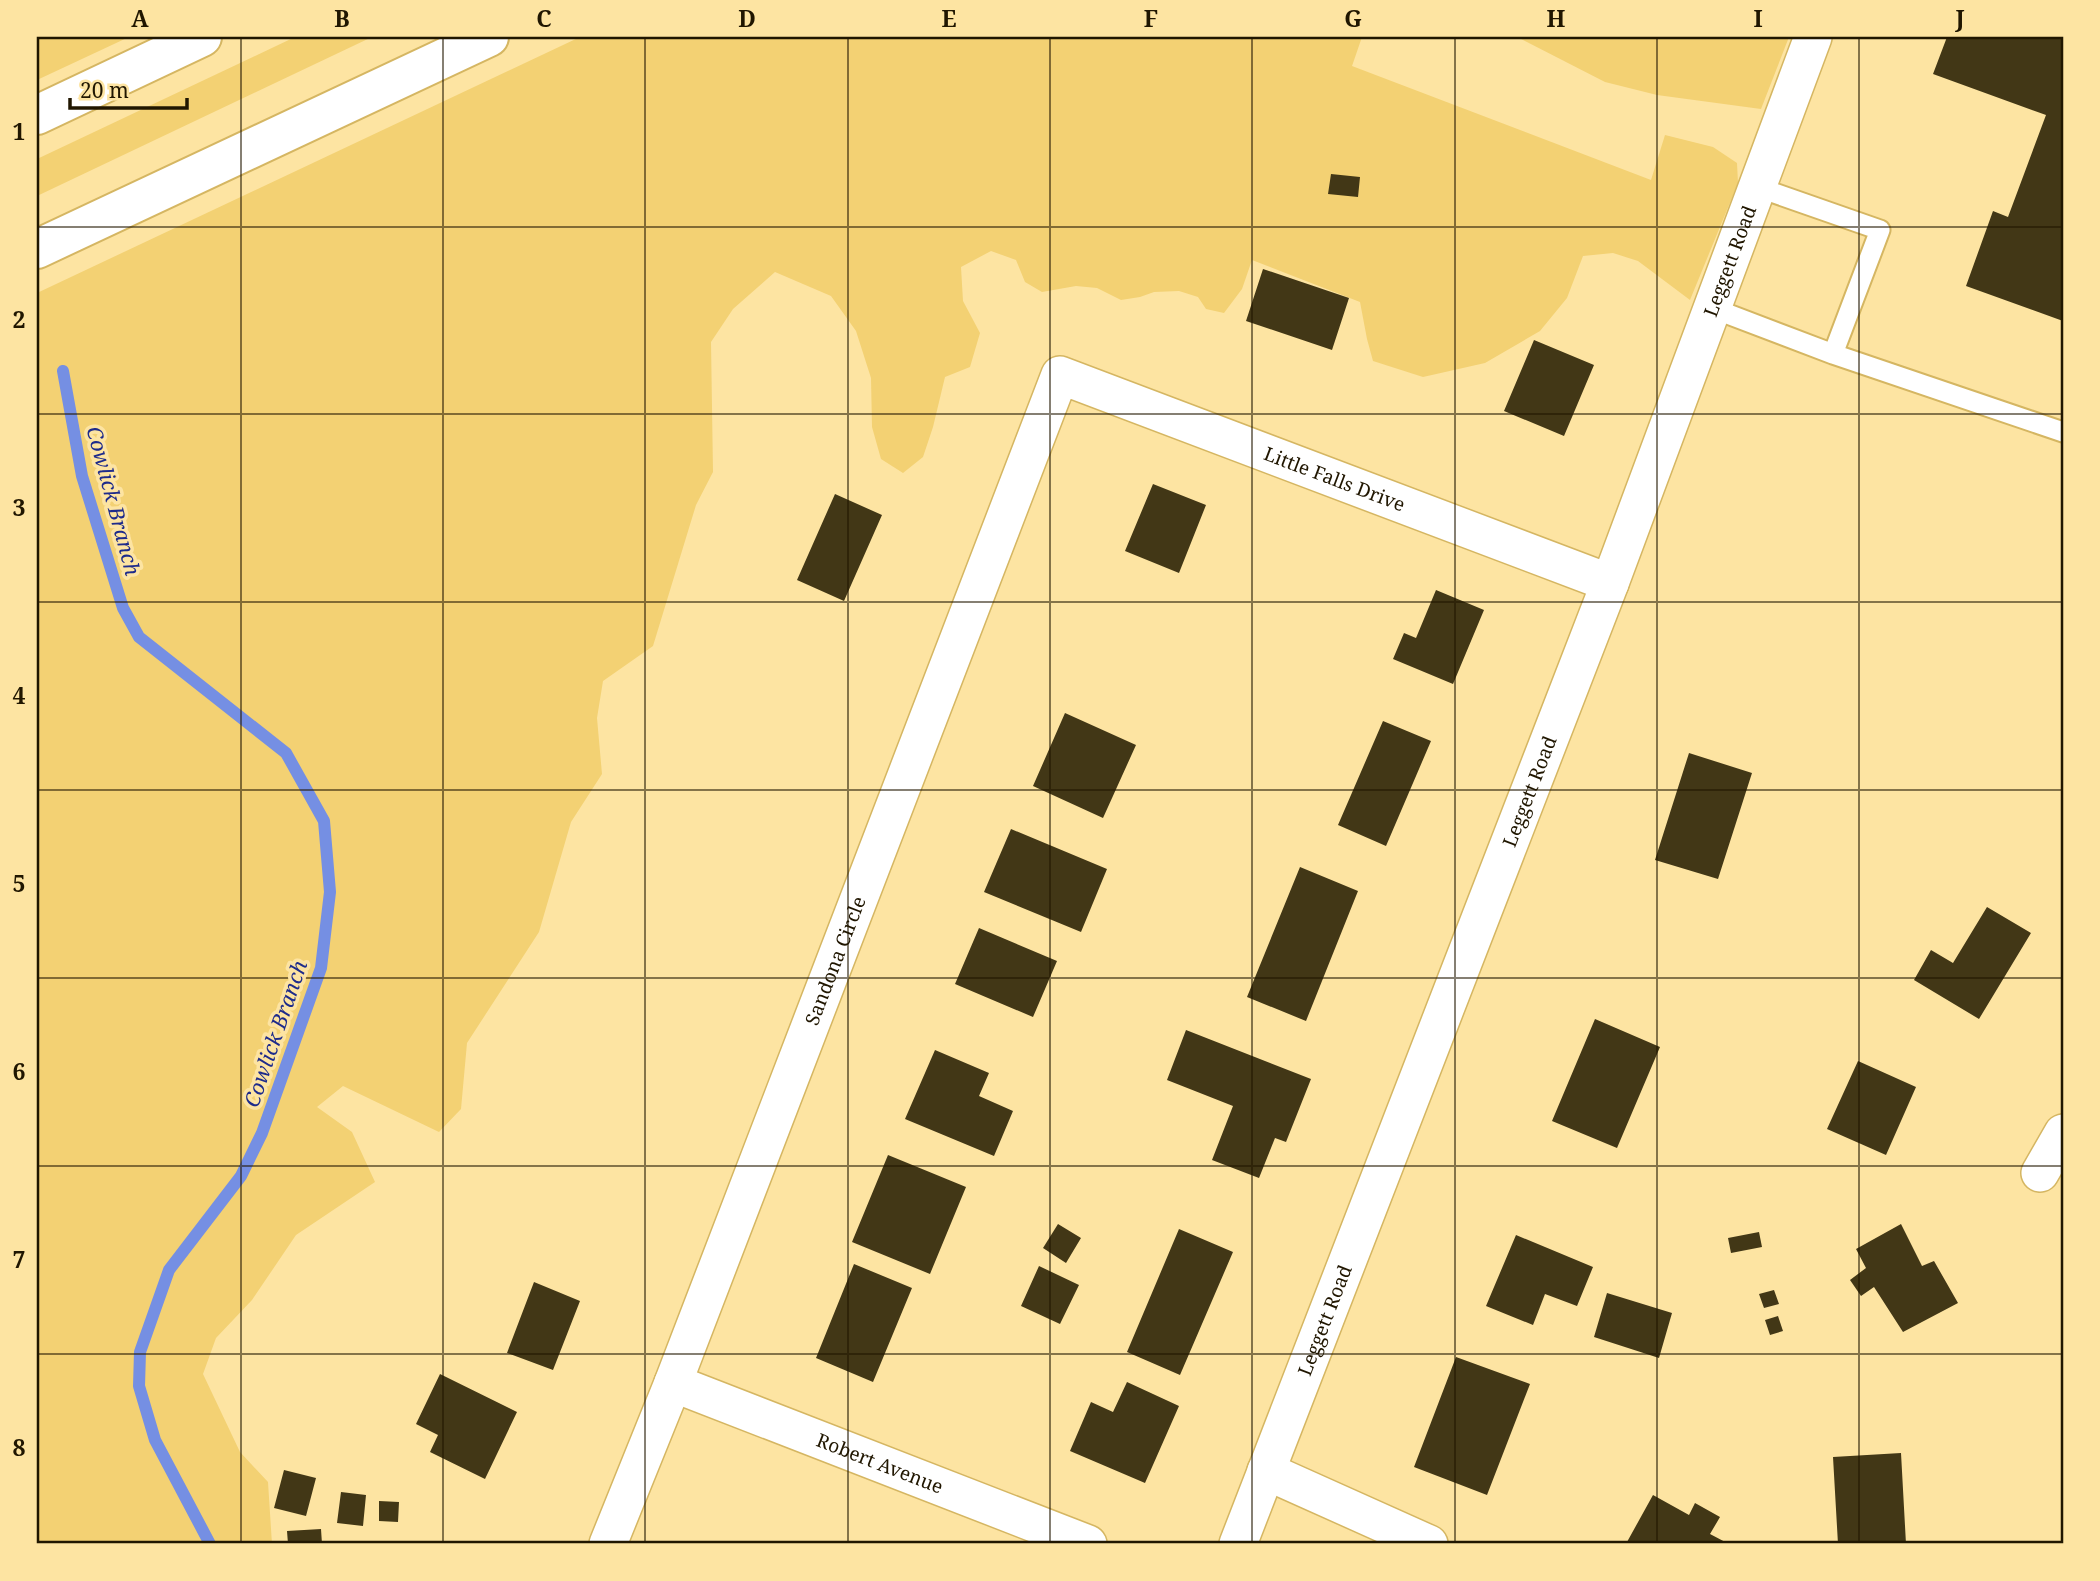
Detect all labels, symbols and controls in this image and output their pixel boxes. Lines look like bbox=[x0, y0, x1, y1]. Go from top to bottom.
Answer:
text: A bbox=[131, 2, 149, 34]
text: B bbox=[334, 2, 350, 34]
text: C bbox=[536, 2, 552, 34]
text: D bbox=[738, 2, 756, 34]
text: E bbox=[941, 2, 957, 34]
text: F bbox=[1144, 2, 1158, 34]
text: G bbox=[1344, 2, 1362, 34]
text: H bbox=[1547, 2, 1566, 34]
text: I bbox=[1753, 2, 1763, 34]
text: J bbox=[1954, 2, 1965, 34]
scale bar bbox=[70, 66, 187, 110]
text: 20 m bbox=[80, 76, 129, 104]
text: 1 bbox=[13, 115, 26, 147]
street label: Leggett Road bbox=[1697, 201, 1762, 320]
text: 2 bbox=[13, 303, 26, 335]
water label: Cowlick Branch bbox=[81, 423, 147, 579]
street label: Little Falls Drive bbox=[1260, 440, 1409, 517]
text: 3 bbox=[13, 491, 26, 523]
text: 4 bbox=[13, 679, 26, 711]
street label: Leggett Road bbox=[1496, 732, 1563, 851]
text: 5 bbox=[13, 867, 26, 899]
street label: Sandona Circle bbox=[799, 893, 872, 1029]
water label: Cowlick Branch bbox=[237, 956, 313, 1111]
text: 6 bbox=[13, 1055, 26, 1087]
text: 7 bbox=[13, 1243, 26, 1275]
street label: Leggett Road bbox=[1291, 1261, 1358, 1379]
street label: Robert Avenue bbox=[813, 1427, 947, 1500]
text: 8 bbox=[13, 1431, 26, 1463]

